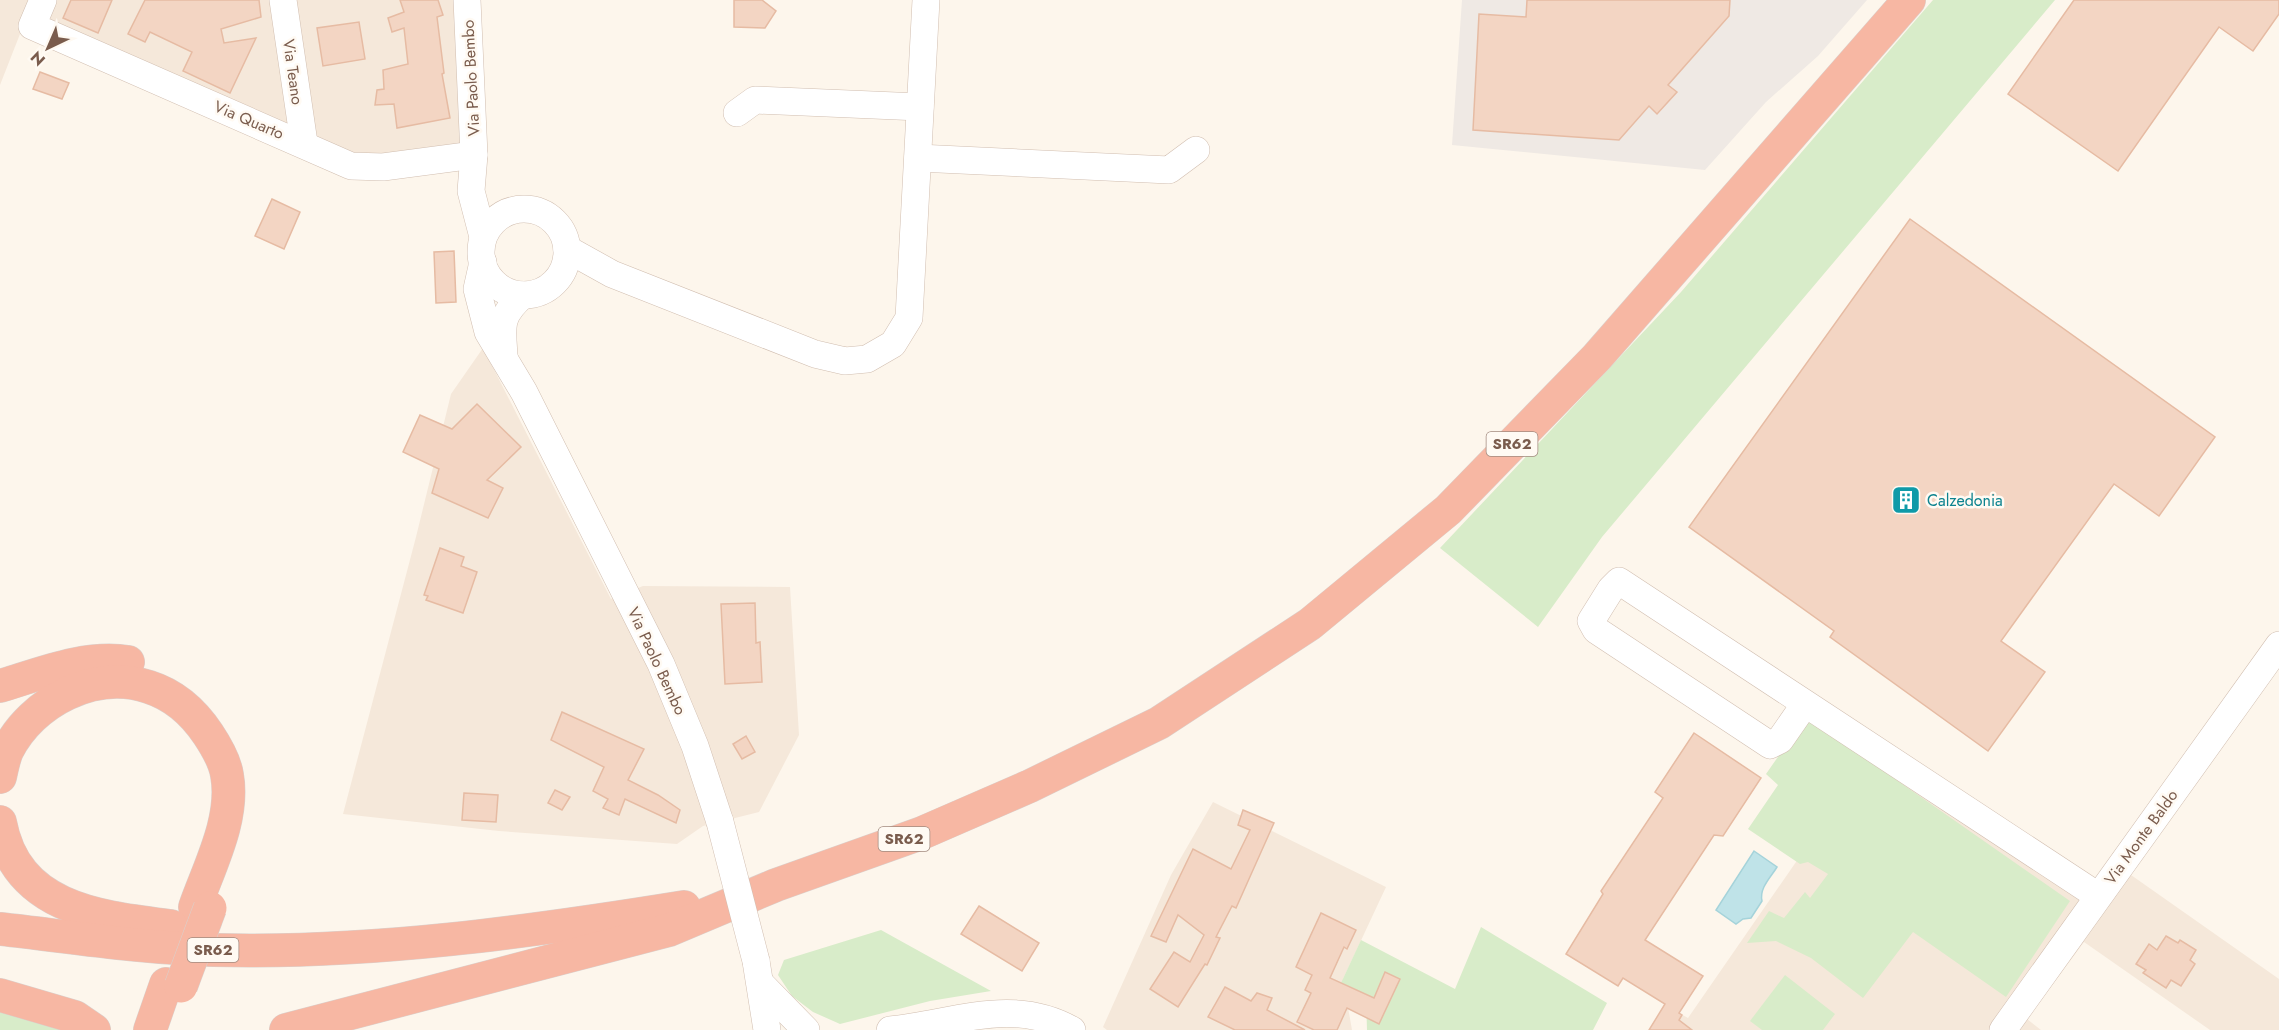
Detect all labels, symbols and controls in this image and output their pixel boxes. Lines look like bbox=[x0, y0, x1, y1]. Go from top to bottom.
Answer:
north arrow bbox=[18, 18, 78, 78]
street label: Via Paolo Bembo bbox=[456, 19, 486, 137]
street label: Via Teano bbox=[277, 38, 309, 107]
text: N bbox=[25, 46, 50, 71]
street label: Via Quarto bbox=[210, 95, 288, 145]
road number: SR62 bbox=[1486, 432, 1538, 456]
building icon: Calzedonia bbox=[1890, 484, 1922, 516]
place label: Calzedonia bbox=[1927, 489, 2003, 512]
street label: Via Paolo Bembo bbox=[622, 603, 692, 719]
street label: Via Monte Baldo bbox=[2099, 785, 2183, 889]
road number: SR62 bbox=[878, 827, 930, 851]
road number: SR62 bbox=[188, 938, 238, 962]

